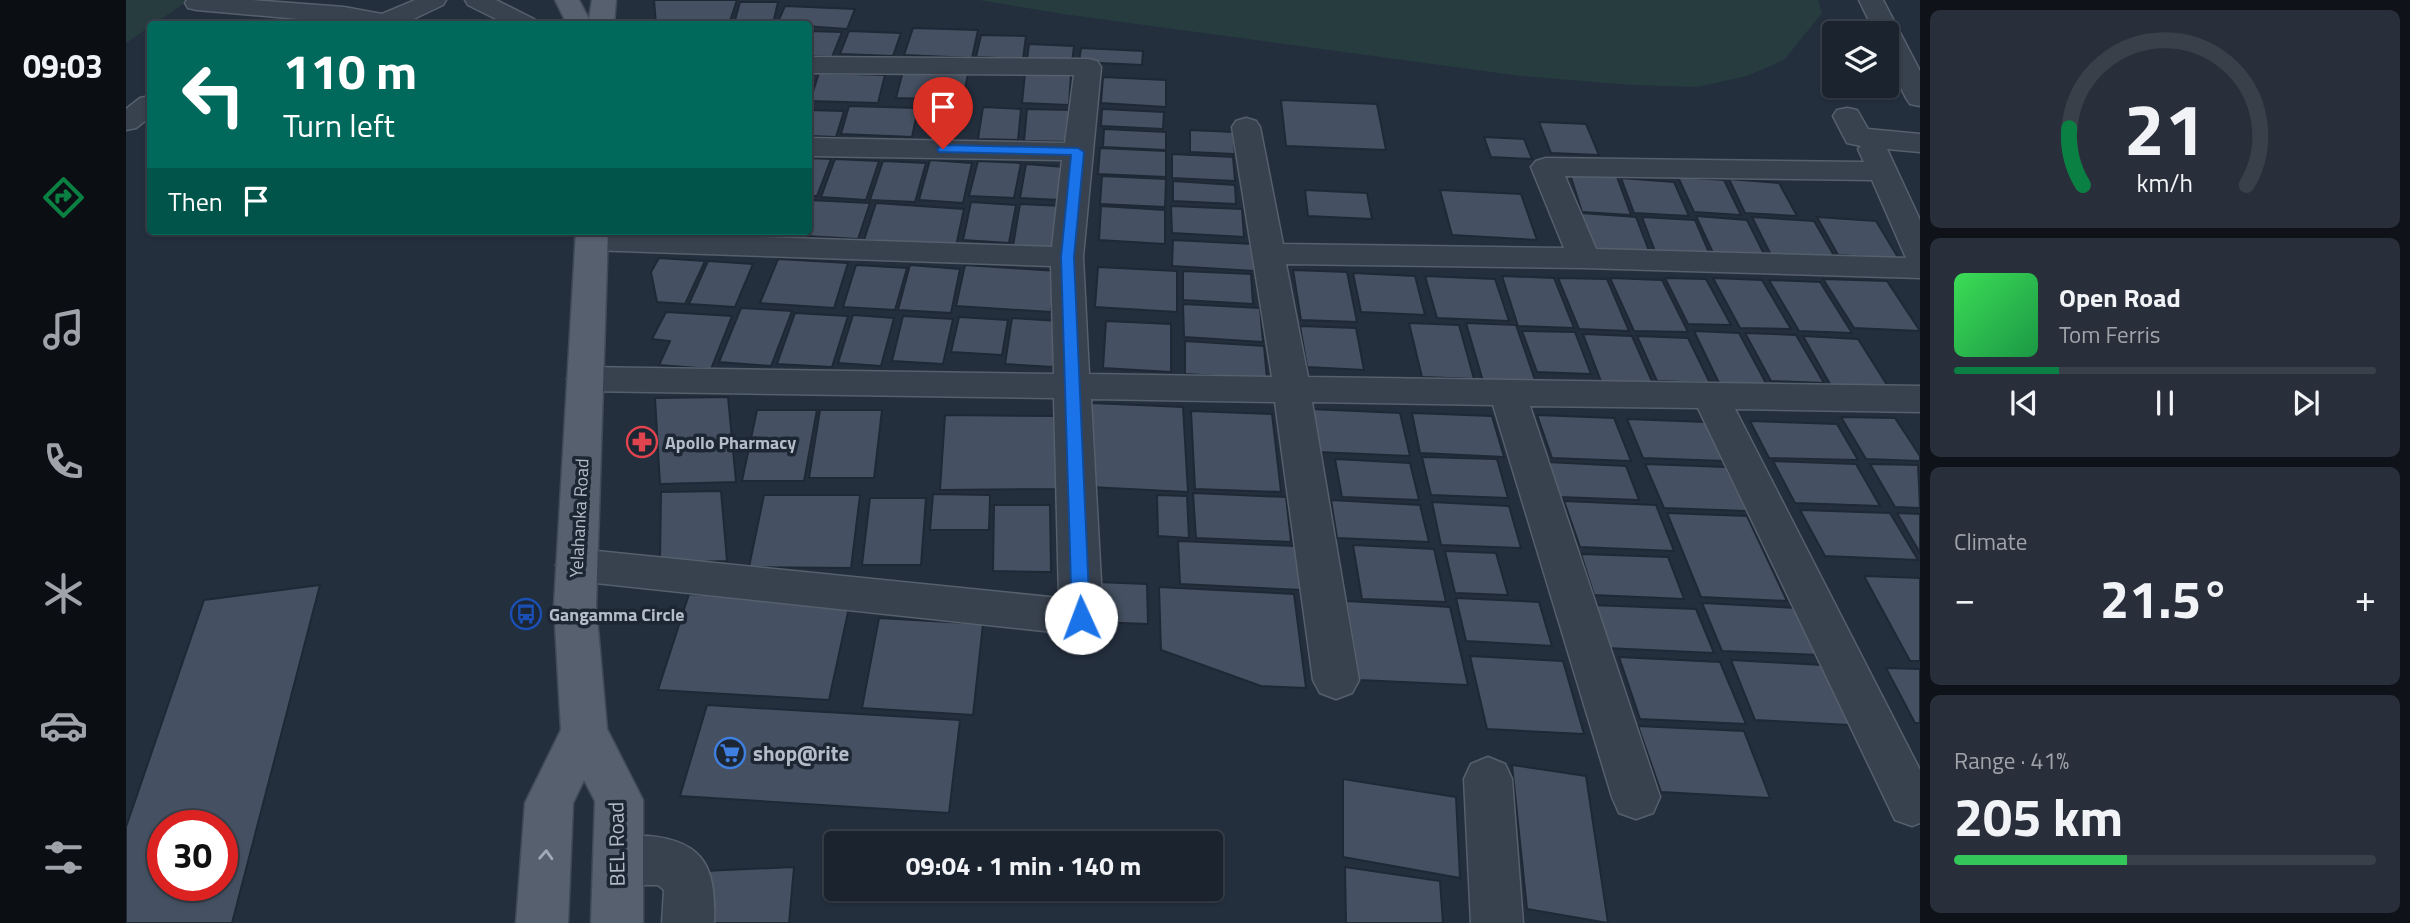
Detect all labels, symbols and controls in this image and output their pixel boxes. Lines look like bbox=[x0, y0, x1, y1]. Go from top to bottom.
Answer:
map controls bbox=[1822, 21, 1899, 98]
button: layers bbox=[1822, 21, 1899, 98]
text: 110 m bbox=[283, 33, 417, 108]
text: 09:03 bbox=[23, 42, 103, 90]
icon: left bbox=[168, 49, 259, 140]
text: 21 bbox=[2124, 74, 2206, 184]
pin bbox=[913, 77, 973, 149]
icon: arrive bbox=[924, 88, 962, 126]
text: Turn left bbox=[283, 101, 395, 149]
text: km/h bbox=[2137, 164, 2193, 202]
icon: directions bbox=[39, 173, 88, 222]
text: Then bbox=[168, 182, 223, 221]
icon: arrive bbox=[237, 182, 275, 220]
text: Open Road bbox=[2059, 278, 2181, 317]
icon: music bbox=[39, 305, 88, 354]
text: Tom Ferris bbox=[2059, 317, 2160, 352]
icon: previous bbox=[2005, 384, 2043, 422]
icon: pause bbox=[2146, 384, 2184, 422]
icon: next bbox=[2287, 384, 2325, 422]
pharmacy icon: Apollo Pharmacy bbox=[625, 425, 659, 459]
place label: Apollo Pharmacy bbox=[665, 429, 796, 456]
icon: phone bbox=[39, 437, 88, 486]
street label: Yelahanka Road bbox=[562, 458, 596, 578]
text: Climate bbox=[1954, 524, 2027, 559]
text: 21.5° bbox=[2100, 559, 2230, 638]
icon: climate bbox=[39, 569, 88, 618]
text: − bbox=[1954, 569, 1975, 627]
text: + bbox=[2355, 569, 2376, 627]
position arrow bbox=[1044, 581, 1118, 655]
bus stop icon: Gangamma Circle bbox=[509, 597, 543, 631]
place label: Gangamma Circle bbox=[549, 601, 685, 628]
icon: car bbox=[39, 701, 88, 750]
supermarket icon: shop@rite bbox=[713, 736, 747, 770]
place label: shop@rite bbox=[753, 737, 849, 769]
text: Range · 41% bbox=[1954, 743, 2069, 778]
text: 205 km bbox=[1954, 777, 2123, 856]
street label: BEL Road bbox=[599, 801, 633, 887]
speed limit sign: 30 bbox=[147, 810, 238, 901]
icon: filters bbox=[39, 833, 88, 882]
text: 09:04 · 1 min · 140 m bbox=[906, 846, 1141, 885]
one-way arrow bbox=[539, 849, 554, 860]

